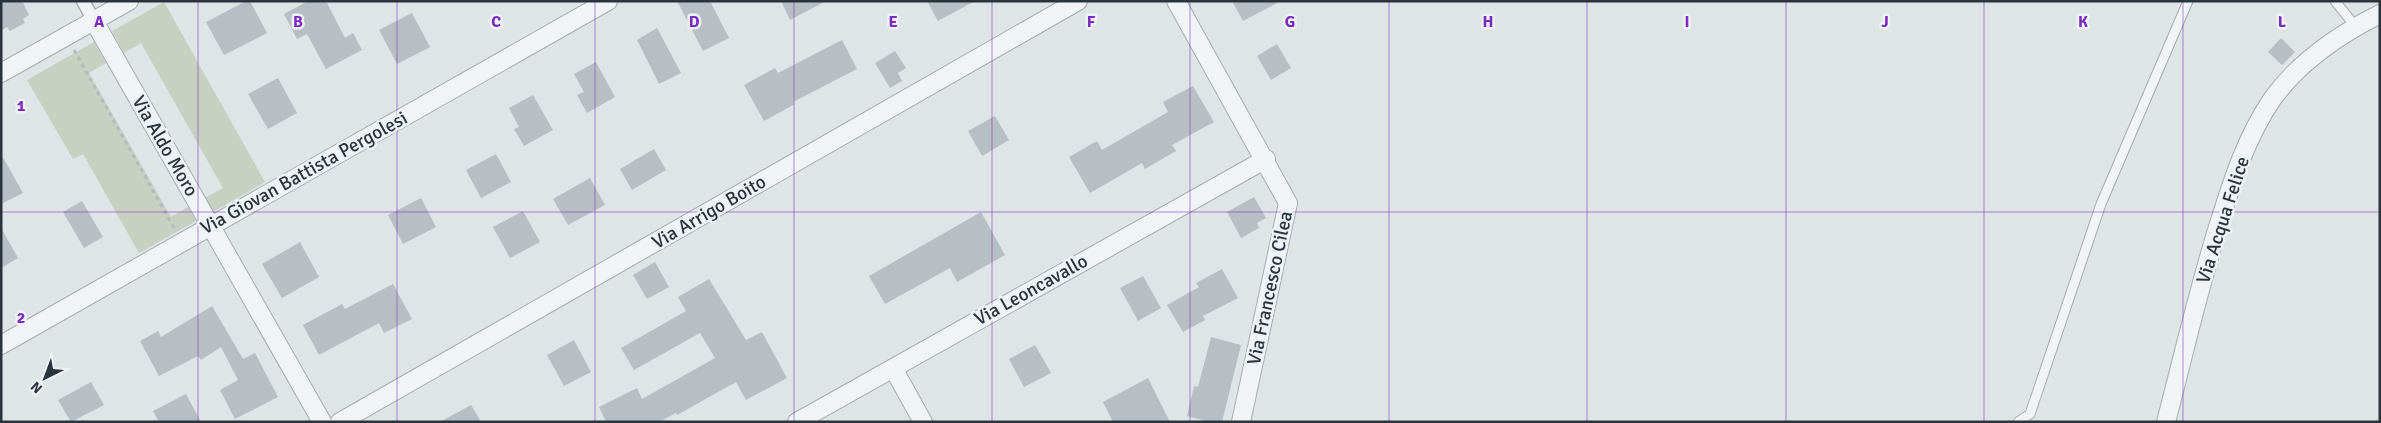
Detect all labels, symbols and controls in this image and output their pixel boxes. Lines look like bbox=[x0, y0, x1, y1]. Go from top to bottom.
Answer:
text: A bbox=[94, 12, 105, 32]
text: B bbox=[293, 12, 303, 32]
text: C bbox=[491, 12, 501, 32]
text: D bbox=[689, 12, 700, 32]
text: E bbox=[888, 12, 898, 32]
text: F bbox=[1087, 12, 1096, 32]
text: G bbox=[1285, 12, 1295, 32]
text: H bbox=[1483, 12, 1493, 32]
text: I bbox=[1684, 12, 1690, 32]
text: J bbox=[1881, 12, 1889, 32]
text: K bbox=[2078, 12, 2088, 32]
text: L bbox=[2278, 12, 2287, 32]
street label: Via Aldo Moro bbox=[126, 91, 204, 201]
text: 1 bbox=[17, 96, 26, 116]
street label: Via Giovan Battista Pergolesi bbox=[196, 106, 412, 240]
street label: Via Acqua Felice bbox=[2191, 153, 2255, 287]
street label: Via Arrigo Boito bbox=[648, 170, 770, 254]
street label: Via Francesco Cilea bbox=[1242, 209, 1298, 367]
street label: Via Leoncavallo bbox=[970, 249, 1092, 331]
text: 2 bbox=[17, 308, 25, 328]
north arrow bbox=[20, 353, 70, 403]
text: N bbox=[27, 378, 46, 397]

